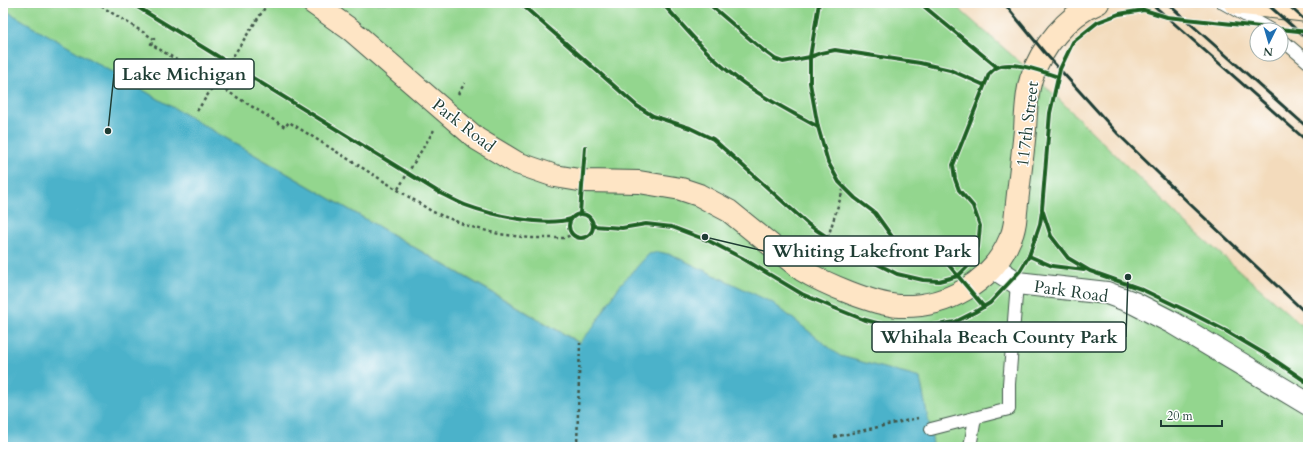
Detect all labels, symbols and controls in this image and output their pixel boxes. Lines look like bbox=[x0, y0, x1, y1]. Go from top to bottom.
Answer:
north arrow bbox=[1249, 22, 1289, 62]
text: N bbox=[1262, 44, 1274, 59]
callout: Lake Michigan bbox=[114, 59, 254, 89]
text: Lake Michigan bbox=[122, 62, 247, 87]
street label: 117th Street bbox=[1011, 79, 1044, 168]
street label: Park Road bbox=[427, 93, 500, 157]
callout: Whiting Lakefront Park bbox=[764, 236, 979, 266]
text: Whiting Lakefront Park bbox=[771, 239, 972, 264]
street label: Park Road bbox=[1032, 275, 1109, 308]
callout: Whihala Beach County Park bbox=[872, 322, 1126, 352]
text: Whihala Beach County Park bbox=[879, 325, 1119, 350]
scale bar bbox=[1161, 402, 1222, 428]
text: 20 m bbox=[1167, 408, 1194, 424]

